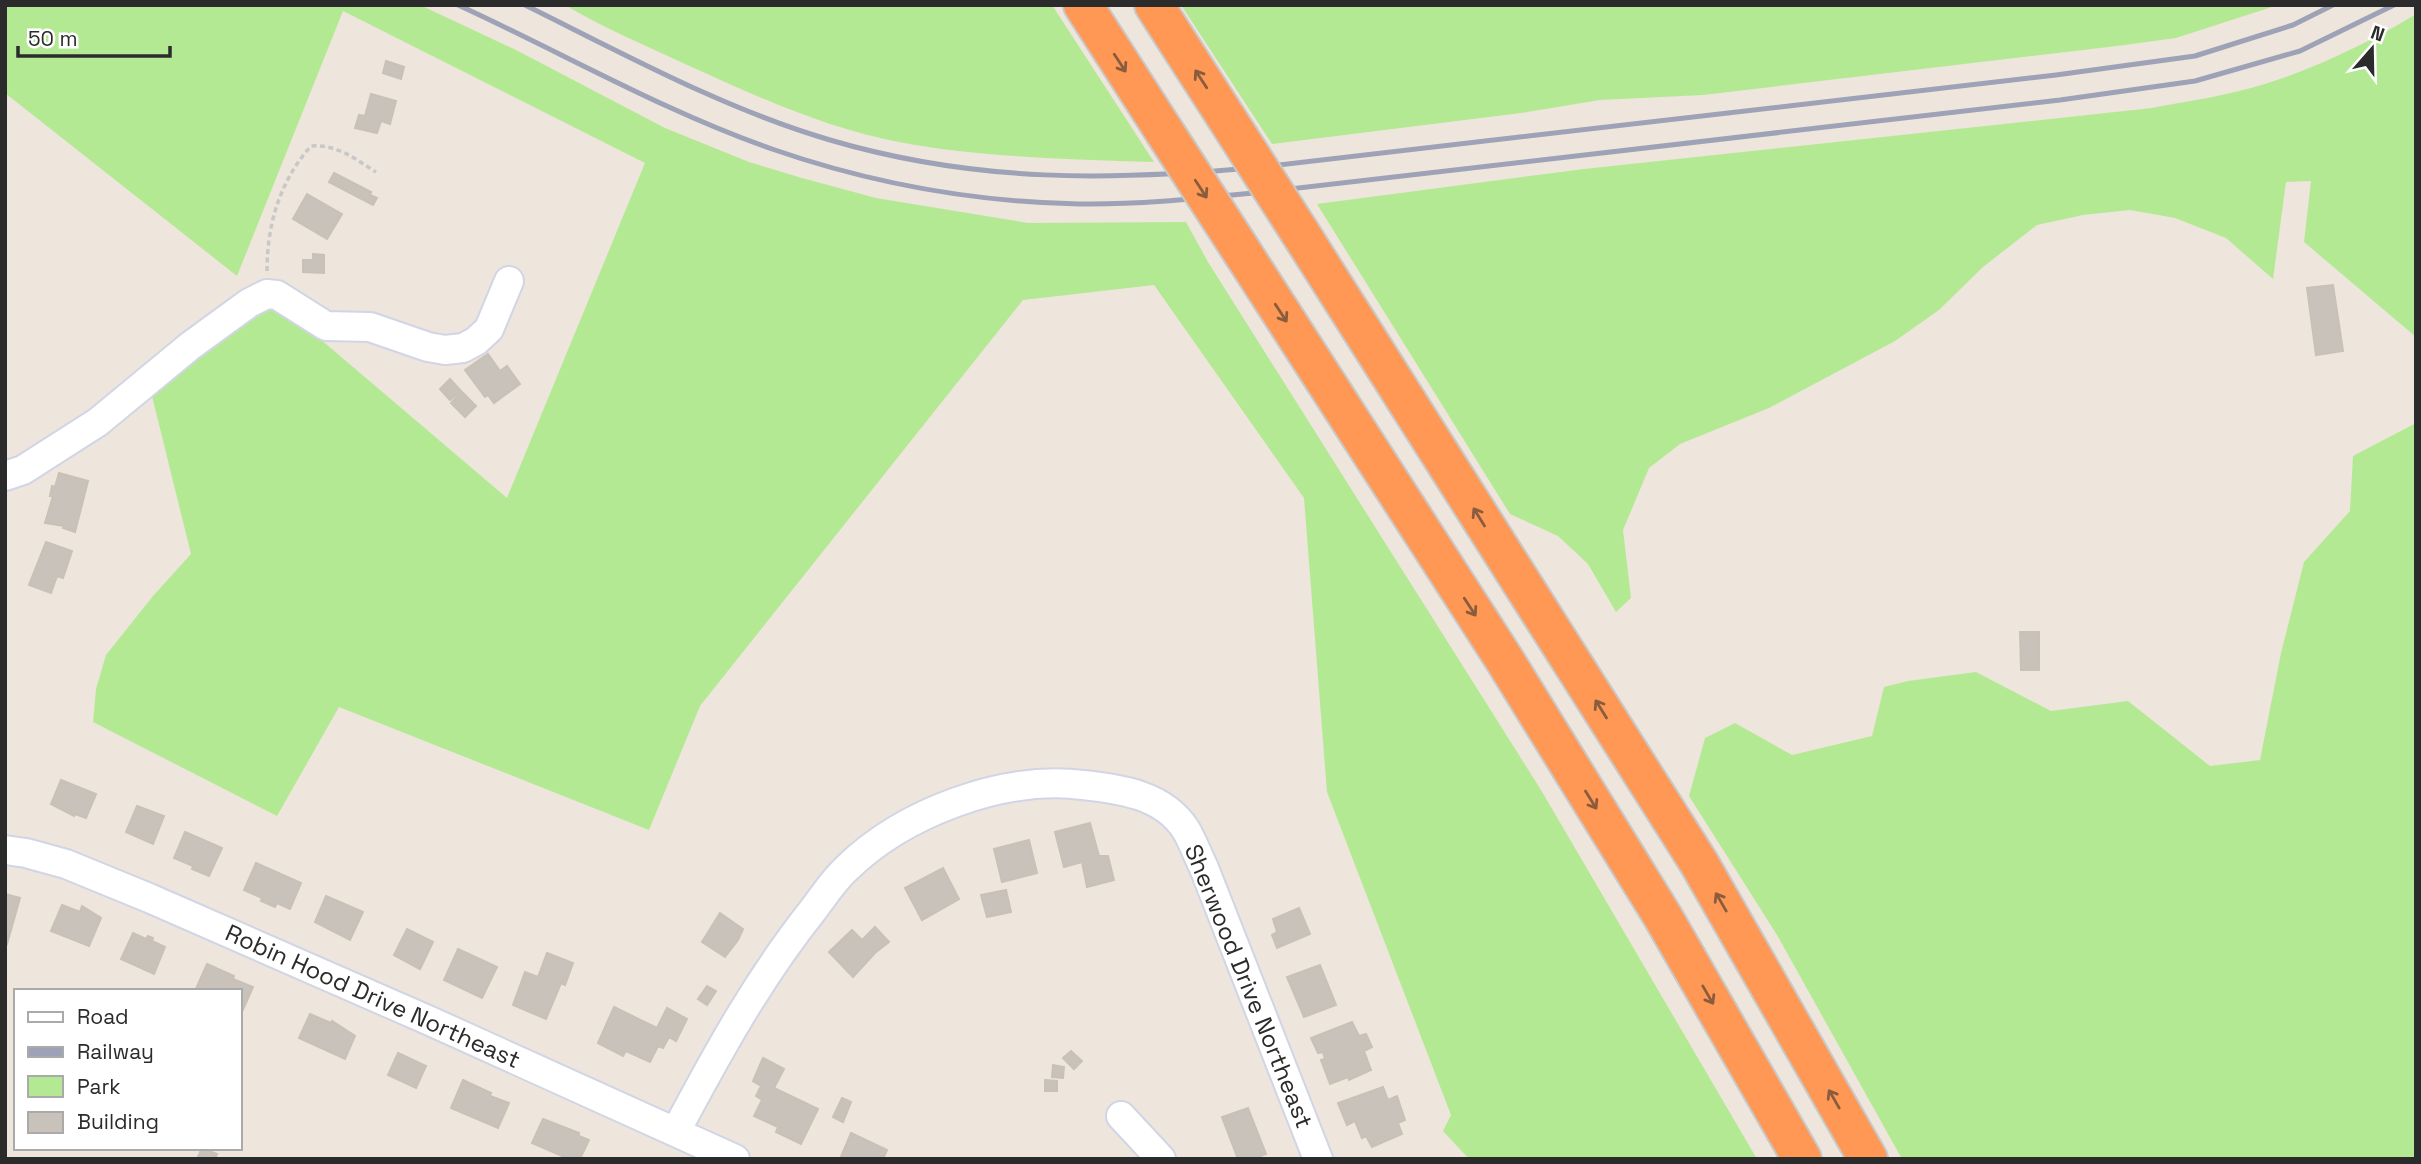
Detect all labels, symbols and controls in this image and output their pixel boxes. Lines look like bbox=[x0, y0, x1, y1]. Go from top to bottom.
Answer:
scale bar bbox=[18, 14, 170, 58]
north arrow bbox=[2337, 14, 2407, 84]
text: N bbox=[2367, 20, 2388, 47]
text: 50 m bbox=[28, 25, 78, 52]
one-way arrow bbox=[1114, 52, 1128, 72]
one-way arrow bbox=[1193, 69, 1207, 89]
one-way arrow bbox=[1195, 178, 1209, 198]
one-way arrow bbox=[1274, 302, 1288, 322]
one-way arrow bbox=[1472, 507, 1486, 527]
one-way arrow bbox=[1463, 597, 1478, 616]
one-way arrow bbox=[1594, 699, 1608, 719]
one-way arrow bbox=[1584, 789, 1598, 809]
street label: Sherwood Drive Northeast bbox=[1178, 839, 1320, 1133]
one-way arrow bbox=[1714, 892, 1727, 913]
street label: Robin Hood Drive Northeast bbox=[221, 917, 525, 1075]
one-way arrow bbox=[1702, 984, 1715, 1005]
legend bbox=[14, 989, 242, 1150]
text: Road bbox=[77, 1003, 129, 1030]
text: Railway bbox=[77, 1038, 154, 1065]
text: Park bbox=[77, 1073, 121, 1100]
one-way arrow bbox=[1827, 1090, 1841, 1110]
text: Building bbox=[77, 1108, 159, 1135]

